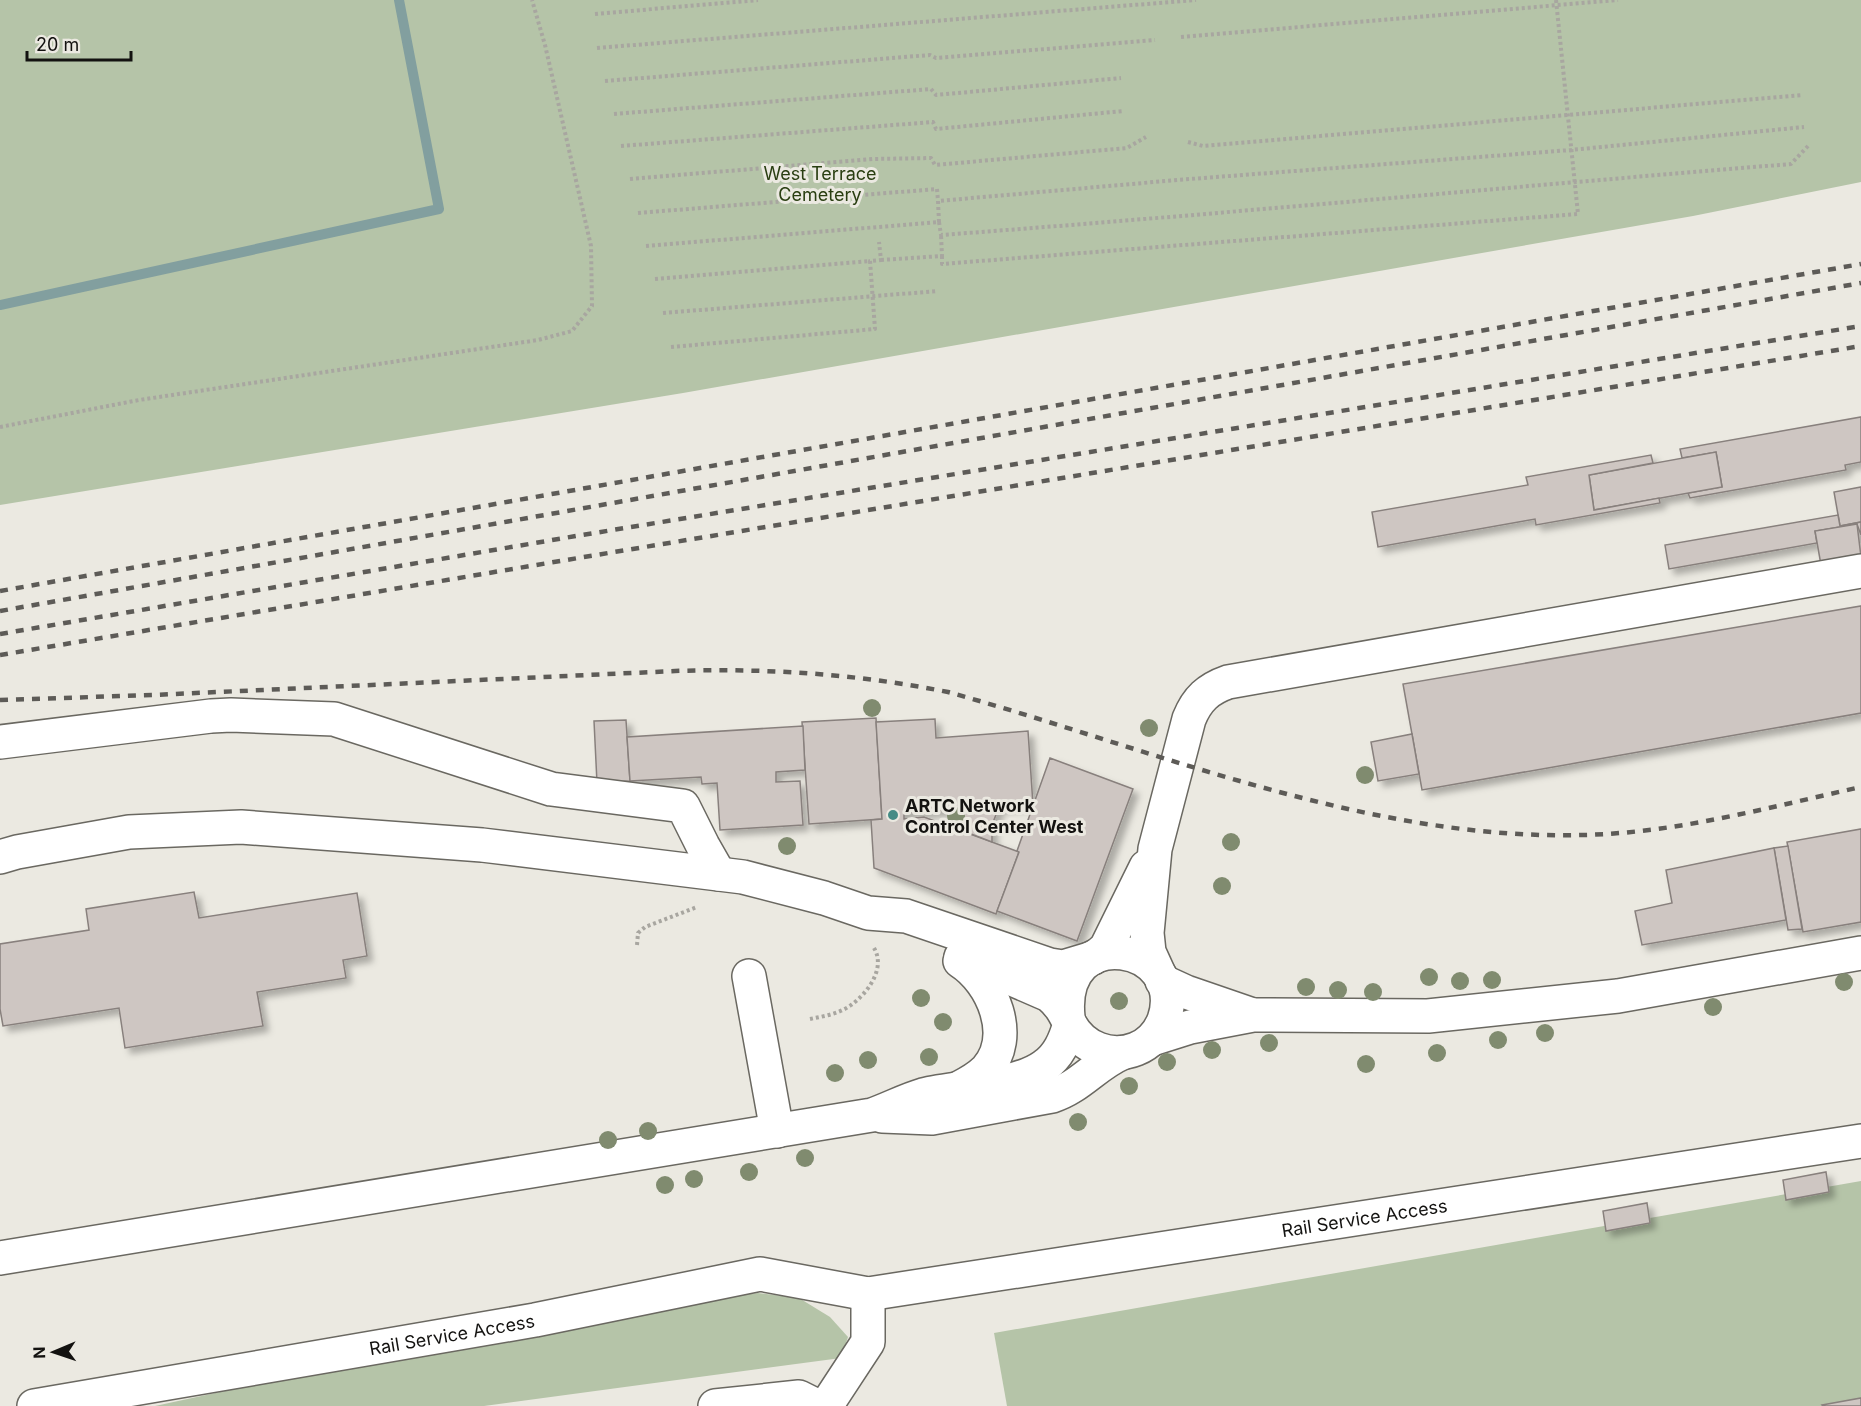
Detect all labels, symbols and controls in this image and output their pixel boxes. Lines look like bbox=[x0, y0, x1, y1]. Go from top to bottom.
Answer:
scale bar bbox=[27, 24, 130, 62]
text: 20 m bbox=[36, 34, 79, 55]
park label: West Terrace Cemetery bbox=[763, 163, 877, 205]
place label: ARTC Network Control Center West bbox=[905, 795, 1084, 837]
marker: ARTC Network Control Center West bbox=[886, 808, 900, 822]
street label: Rail Service Access bbox=[1280, 1194, 1449, 1241]
street label: Rail Service Access bbox=[368, 1310, 536, 1359]
north arrow bbox=[24, 1322, 84, 1382]
text: N bbox=[29, 1346, 49, 1359]

